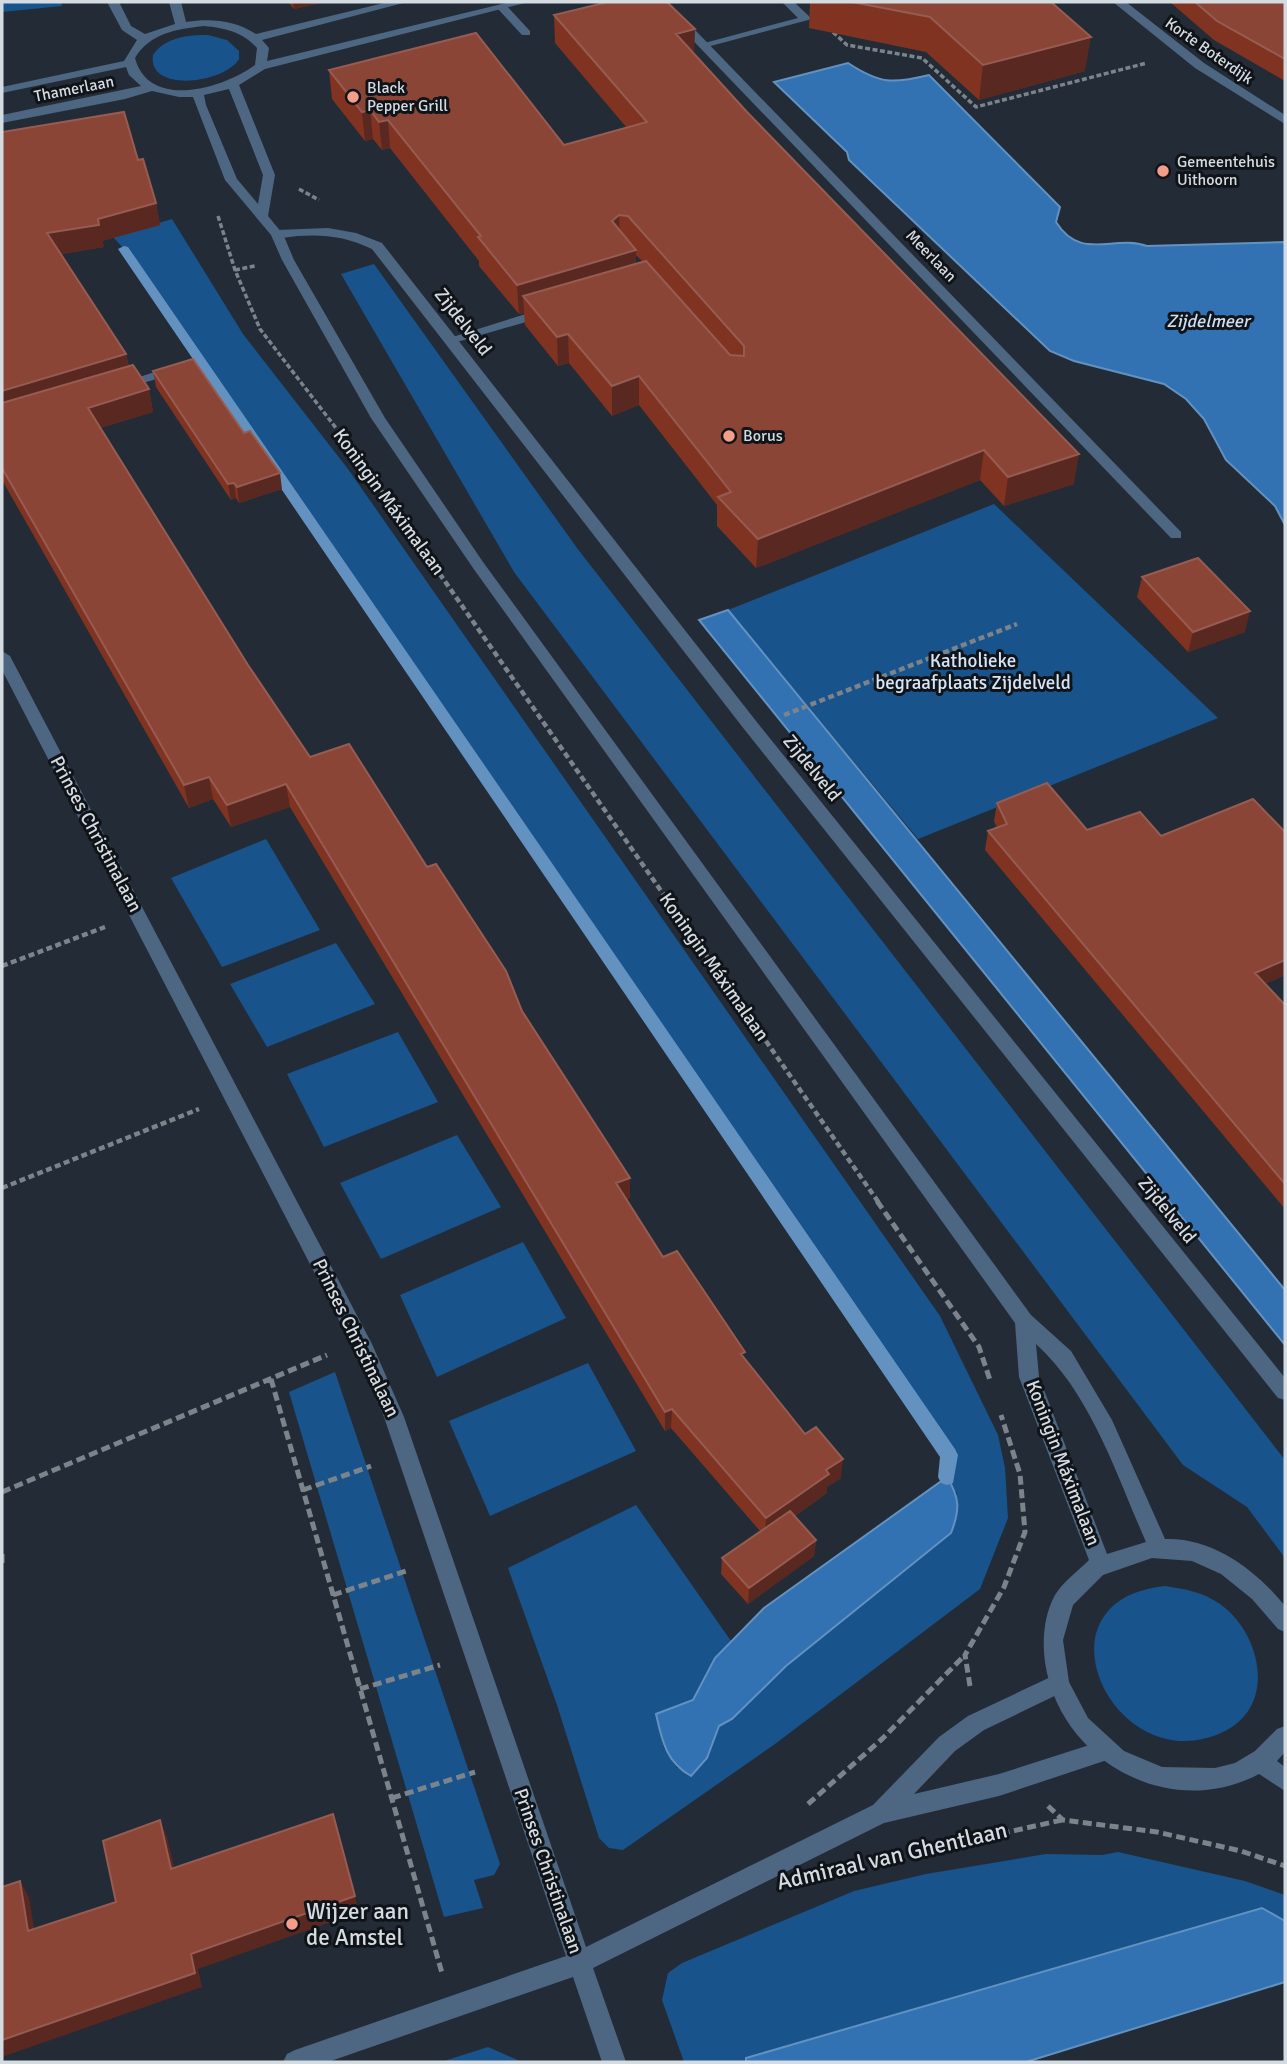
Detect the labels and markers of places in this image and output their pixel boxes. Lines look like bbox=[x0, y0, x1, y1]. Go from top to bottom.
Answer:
place label: Black Pepper Grill bbox=[367, 78, 448, 116]
marker: Black Pepper Grill bbox=[345, 89, 361, 105]
place label: Gemeentehuis Uithoorn bbox=[1177, 152, 1275, 190]
marker: Gemeentehuis Uithoorn bbox=[1155, 163, 1171, 179]
place label: Borus bbox=[743, 426, 783, 446]
marker: Borus bbox=[721, 428, 737, 444]
place label: Wijzer aan de Amstel bbox=[306, 1897, 409, 1952]
marker: Wijzer aan de Amstel bbox=[284, 1916, 300, 1932]

